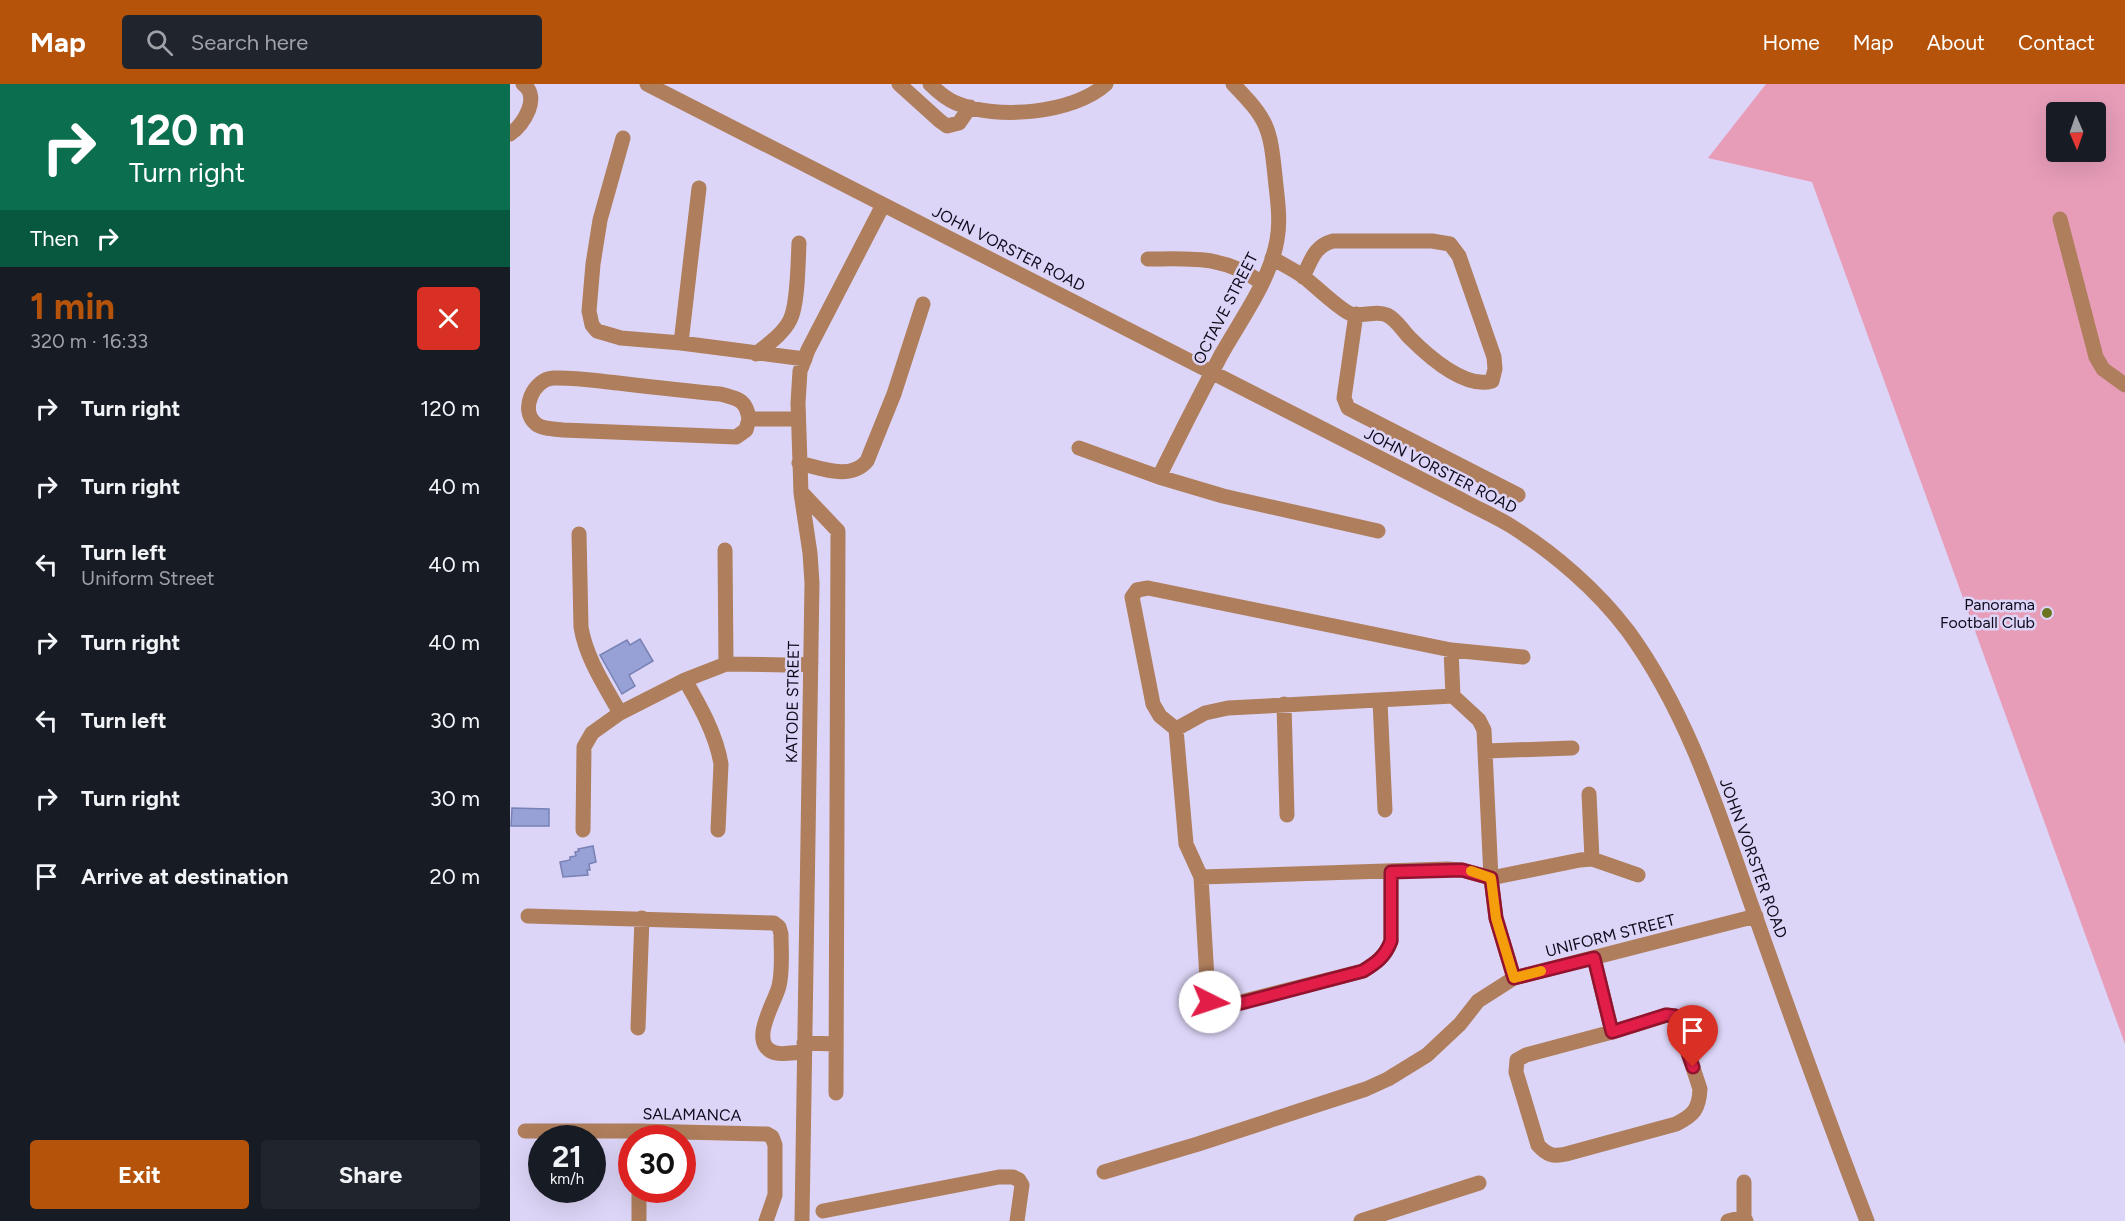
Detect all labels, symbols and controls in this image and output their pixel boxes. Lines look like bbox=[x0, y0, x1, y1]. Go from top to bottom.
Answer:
search box bbox=[122, 15, 542, 69]
text: Map bbox=[30, 25, 86, 59]
icon: search bbox=[143, 26, 176, 59]
text: Search here bbox=[191, 29, 308, 56]
text: Home bbox=[1763, 30, 1820, 55]
text: Map bbox=[1853, 30, 1894, 55]
text: About bbox=[1927, 30, 1985, 55]
text: Contact bbox=[2018, 30, 2095, 55]
north arrow bbox=[2046, 102, 2106, 162]
map controls bbox=[2046, 102, 2106, 162]
text: 120 m bbox=[129, 105, 245, 156]
icon: right bbox=[30, 108, 108, 186]
text: Turn right bbox=[129, 156, 245, 189]
street label: JOHN VORSTER ROAD bbox=[929, 202, 1088, 295]
icon: right bbox=[91, 222, 124, 255]
text: Then bbox=[30, 225, 79, 252]
street label: OCTAVE STREET bbox=[1189, 249, 1262, 367]
text: 1 min bbox=[30, 285, 115, 328]
button: close bbox=[417, 287, 480, 350]
text: 320 m · 16:33 bbox=[30, 329, 148, 353]
icon: right bbox=[30, 392, 63, 425]
text: Turn right bbox=[81, 395, 180, 422]
text: 120 m bbox=[420, 395, 480, 422]
street label: JOHN VORSTER ROAD bbox=[1361, 424, 1520, 517]
icon: right bbox=[30, 470, 63, 503]
text: Turn right bbox=[81, 473, 180, 500]
text: 40 m bbox=[428, 473, 480, 500]
text: Turn left bbox=[81, 539, 167, 566]
icon: left bbox=[30, 548, 63, 581]
text: 40 m bbox=[428, 551, 480, 578]
text: Uniform Street bbox=[81, 566, 215, 590]
place label: Panorama Football Club bbox=[1940, 595, 2035, 632]
marker: Panorama Football Club bbox=[2040, 606, 2054, 620]
icon: right bbox=[30, 626, 63, 659]
text: Turn right bbox=[81, 629, 180, 656]
text: 40 m bbox=[428, 629, 480, 656]
street label: KATODE STREET bbox=[782, 640, 803, 763]
icon: left bbox=[30, 704, 63, 737]
text: Turn left bbox=[81, 707, 167, 734]
text: 30 m bbox=[430, 707, 480, 734]
street label: JOHN VORSTER ROAD bbox=[1716, 776, 1791, 941]
icon: right bbox=[30, 782, 63, 815]
text: Turn right bbox=[81, 785, 180, 812]
text: 30 m bbox=[430, 785, 480, 812]
icon: arrive bbox=[30, 860, 63, 893]
text: Arrive at destination bbox=[81, 863, 289, 890]
text: 20 m bbox=[429, 863, 480, 890]
street label: UNIFORM STREET bbox=[1543, 910, 1677, 961]
position arrow bbox=[1178, 970, 1242, 1034]
pin bbox=[1667, 1005, 1718, 1067]
icon: arrive bbox=[1676, 1014, 1709, 1047]
street label: SALAMANCA bbox=[642, 1104, 742, 1125]
speed limit sign: 30 bbox=[618, 1125, 696, 1203]
text: 21 bbox=[552, 1138, 582, 1175]
button: Exit bbox=[30, 1140, 249, 1209]
button: Share bbox=[261, 1140, 480, 1209]
text: km/h bbox=[550, 1170, 584, 1188]

